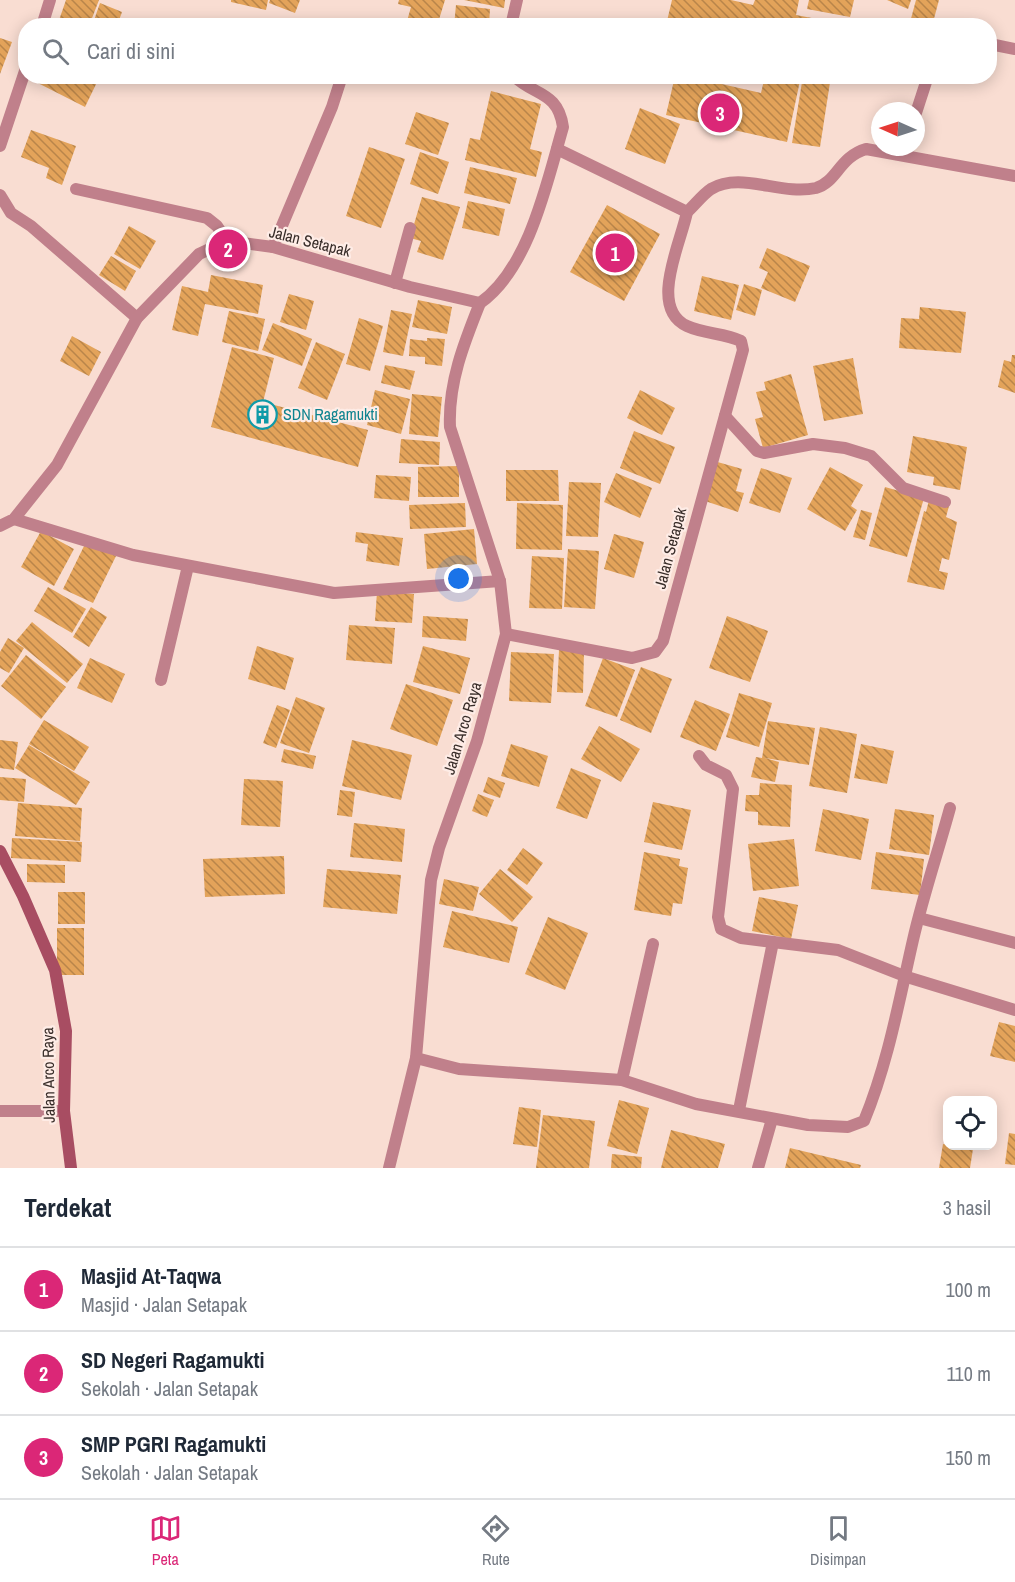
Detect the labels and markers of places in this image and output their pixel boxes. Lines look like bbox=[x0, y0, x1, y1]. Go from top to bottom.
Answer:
pin: 3 bbox=[700, 90, 740, 136]
pin: 2 bbox=[208, 226, 248, 272]
pin: 1 bbox=[596, 230, 634, 276]
building icon: SDN Ragamukti bbox=[246, 398, 278, 430]
place label: SDN Ragamukti bbox=[283, 403, 378, 425]

